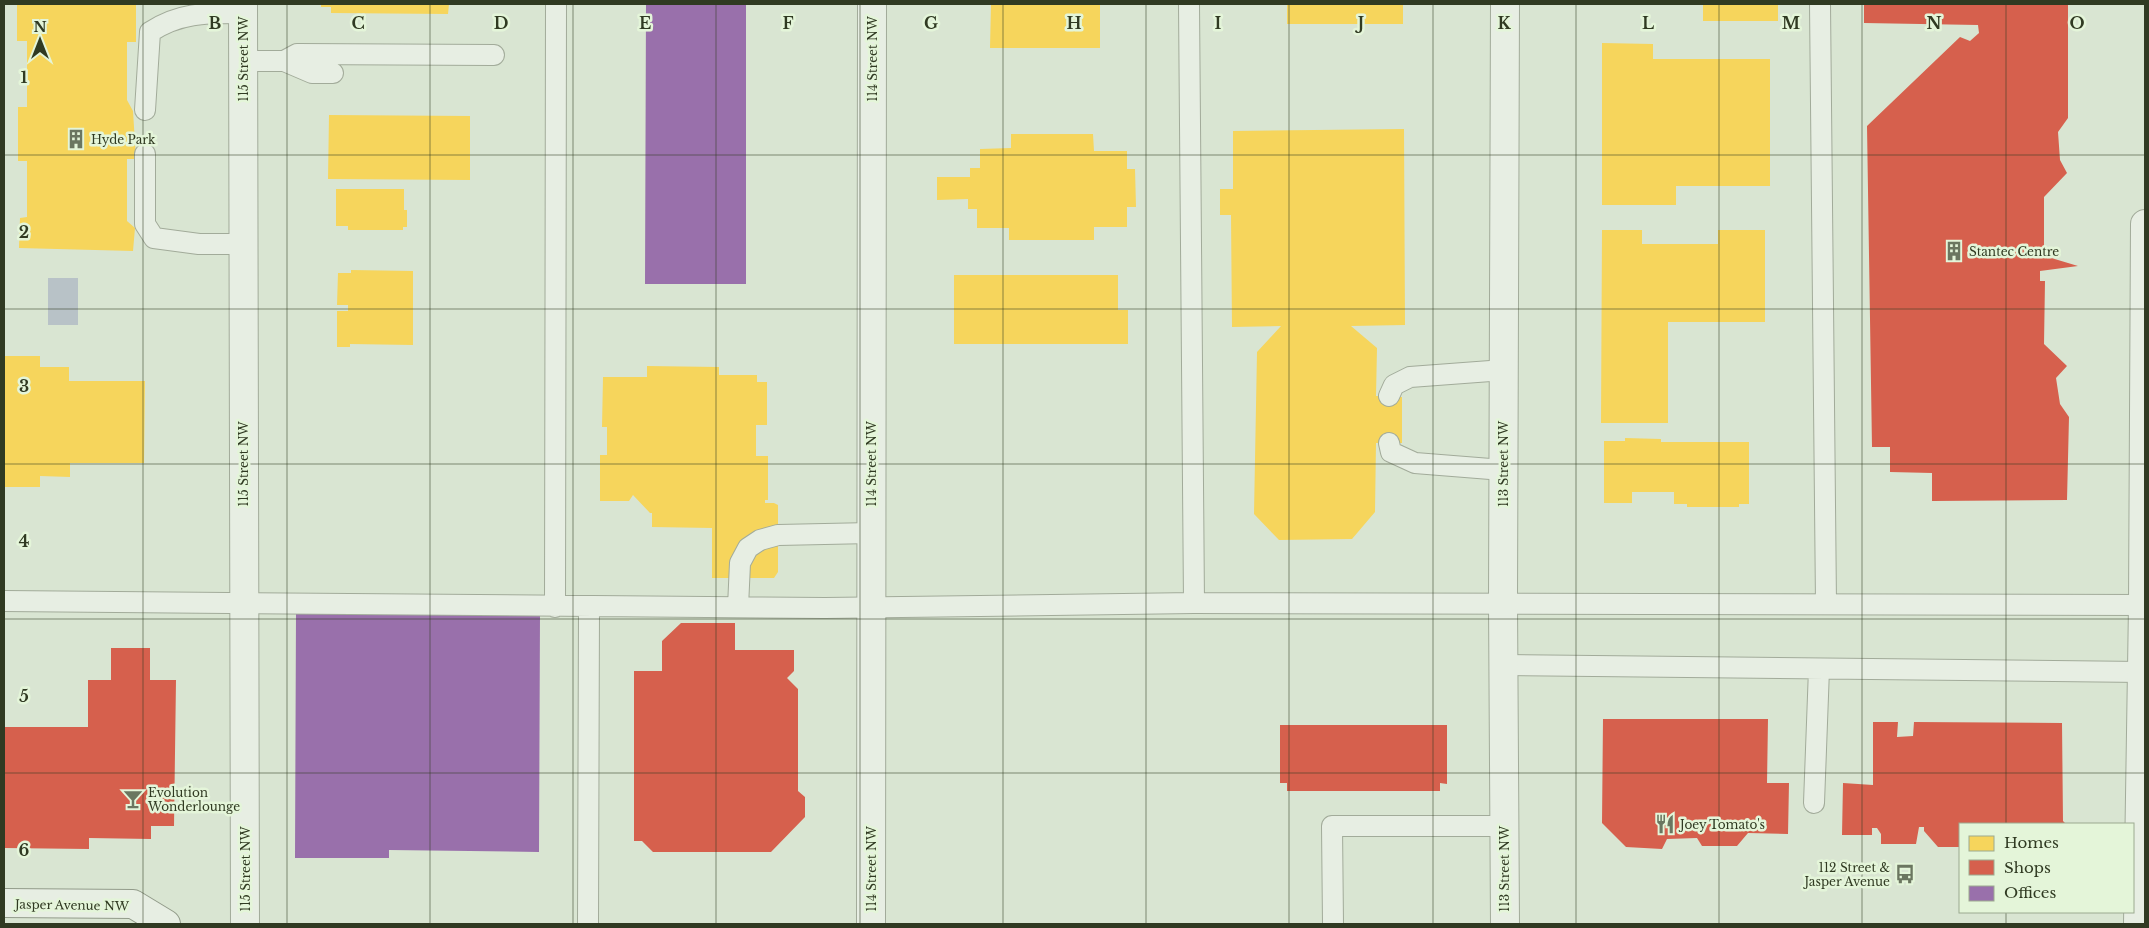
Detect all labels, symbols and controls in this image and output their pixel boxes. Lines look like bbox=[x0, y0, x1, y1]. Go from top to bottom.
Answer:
text: B bbox=[209, 13, 222, 33]
text: C bbox=[351, 13, 365, 33]
text: D bbox=[494, 13, 508, 33]
text: E bbox=[639, 13, 651, 33]
text: F bbox=[782, 13, 794, 33]
text: G bbox=[924, 13, 938, 33]
text: H bbox=[1066, 13, 1082, 33]
text: I bbox=[1215, 13, 1222, 33]
text: J bbox=[1355, 13, 1364, 33]
text: K bbox=[1497, 13, 1511, 33]
text: L bbox=[1642, 13, 1654, 33]
text: M bbox=[1782, 13, 1800, 33]
text: N bbox=[1926, 13, 1942, 33]
text: O bbox=[2069, 13, 2085, 33]
north arrow bbox=[15, 15, 65, 65]
street label: 115 Street NW bbox=[236, 15, 251, 102]
street label: 114 Street NW bbox=[865, 15, 880, 102]
text: N bbox=[33, 18, 47, 36]
text: 1 bbox=[21, 67, 28, 87]
building icon: Hyde Park bbox=[65, 128, 87, 150]
place label: Hyde Park bbox=[91, 132, 156, 147]
text: 2 bbox=[19, 222, 29, 242]
building icon: Stantec Centre bbox=[1943, 240, 1965, 262]
place label: Stantec Centre bbox=[1969, 244, 2059, 259]
text: 3 bbox=[19, 376, 29, 396]
street label: 115 Street NW bbox=[236, 420, 251, 507]
street label: 114 Street NW bbox=[864, 420, 879, 507]
street label: 113 Street NW bbox=[1496, 420, 1511, 507]
text: 4 bbox=[19, 531, 29, 551]
text: 5 bbox=[19, 686, 29, 706]
place label: Evolution Wonderlounge bbox=[147, 785, 240, 814]
bar icon: Evolution Wonderlounge bbox=[122, 788, 144, 810]
restaurant icon: Joey Tomato's bbox=[1654, 813, 1676, 835]
place label: Joey Tomato's bbox=[1678, 817, 1765, 832]
legend bbox=[1959, 823, 2134, 913]
street label: 115 Street NW bbox=[238, 825, 253, 912]
street label: 114 Street NW bbox=[864, 825, 879, 912]
street label: 113 Street NW bbox=[1497, 825, 1512, 912]
text: Homes bbox=[2004, 833, 2059, 852]
text: 6 bbox=[19, 840, 30, 860]
text: Shops bbox=[2004, 858, 2051, 877]
place label: 112 Street & Jasper Avenue bbox=[1802, 860, 1890, 889]
bus stop icon: 112 Street & Jasper Avenue bbox=[1894, 863, 1916, 885]
text: Offices bbox=[2004, 883, 2056, 902]
street label: Jasper Avenue NW bbox=[13, 896, 130, 914]

